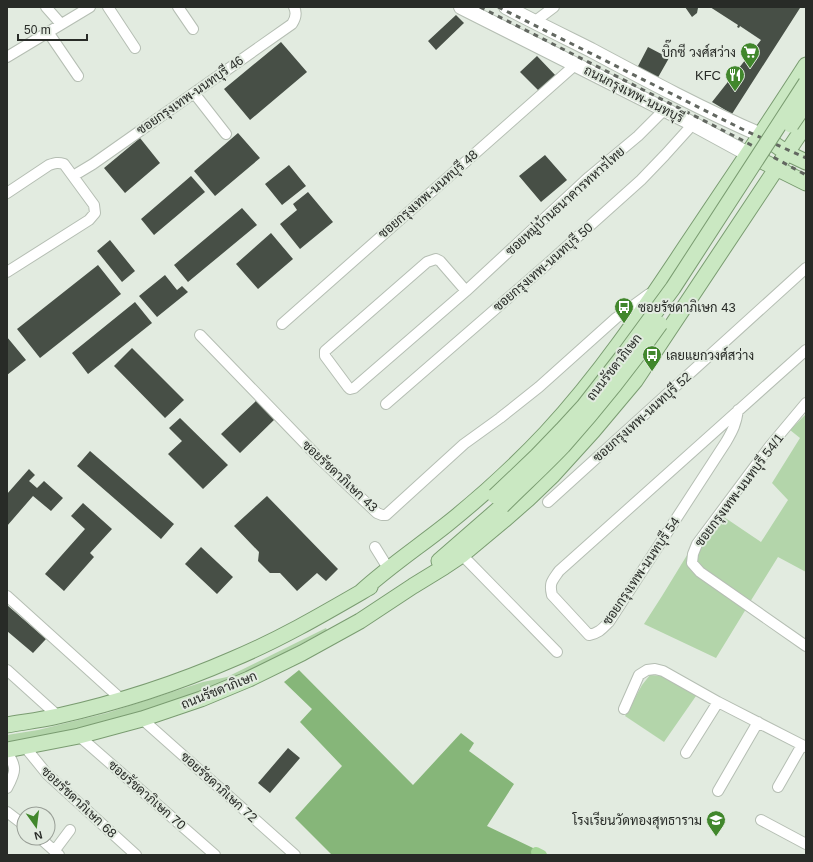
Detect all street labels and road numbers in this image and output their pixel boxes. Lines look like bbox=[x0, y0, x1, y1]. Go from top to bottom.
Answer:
street label: ซอยกรุงเทพ-นนทบุรี 46 bbox=[133, 51, 247, 139]
street label: ถนนกรุงเทพ-นนทบุรี bbox=[581, 61, 687, 127]
street label: ซอยหมู่บ้านธนาคารทหารไทย bbox=[501, 142, 629, 260]
street label: ซอยกรุงเทพ-นนทบุรี 48 bbox=[374, 145, 482, 243]
street label: ซอยกรุงเทพ-นนทบุรี 50 bbox=[489, 218, 597, 316]
street label: ถนนรัชดาภิเษก bbox=[582, 330, 645, 403]
street label: ซอยกรุงเทพ-นนทบุรี 52 bbox=[589, 367, 695, 467]
street label: ซอยกรุงเทพ-นนทบุรี 54/1 bbox=[690, 429, 788, 551]
street label: ซอยรัชดาภิเษก 43 bbox=[299, 436, 382, 515]
street label: ซอยกรุงเทพ-นนทบุรี 54 bbox=[598, 513, 684, 629]
street label: ถนนรัชดาภิเษก bbox=[178, 667, 259, 712]
street label: ซอยรัชดาภิเษก 72 bbox=[178, 748, 261, 825]
street label: ซอยรัชดาภิเษก 70 bbox=[105, 757, 189, 833]
street label: ซอยรัชดาภิเษก 68 bbox=[38, 762, 121, 841]

